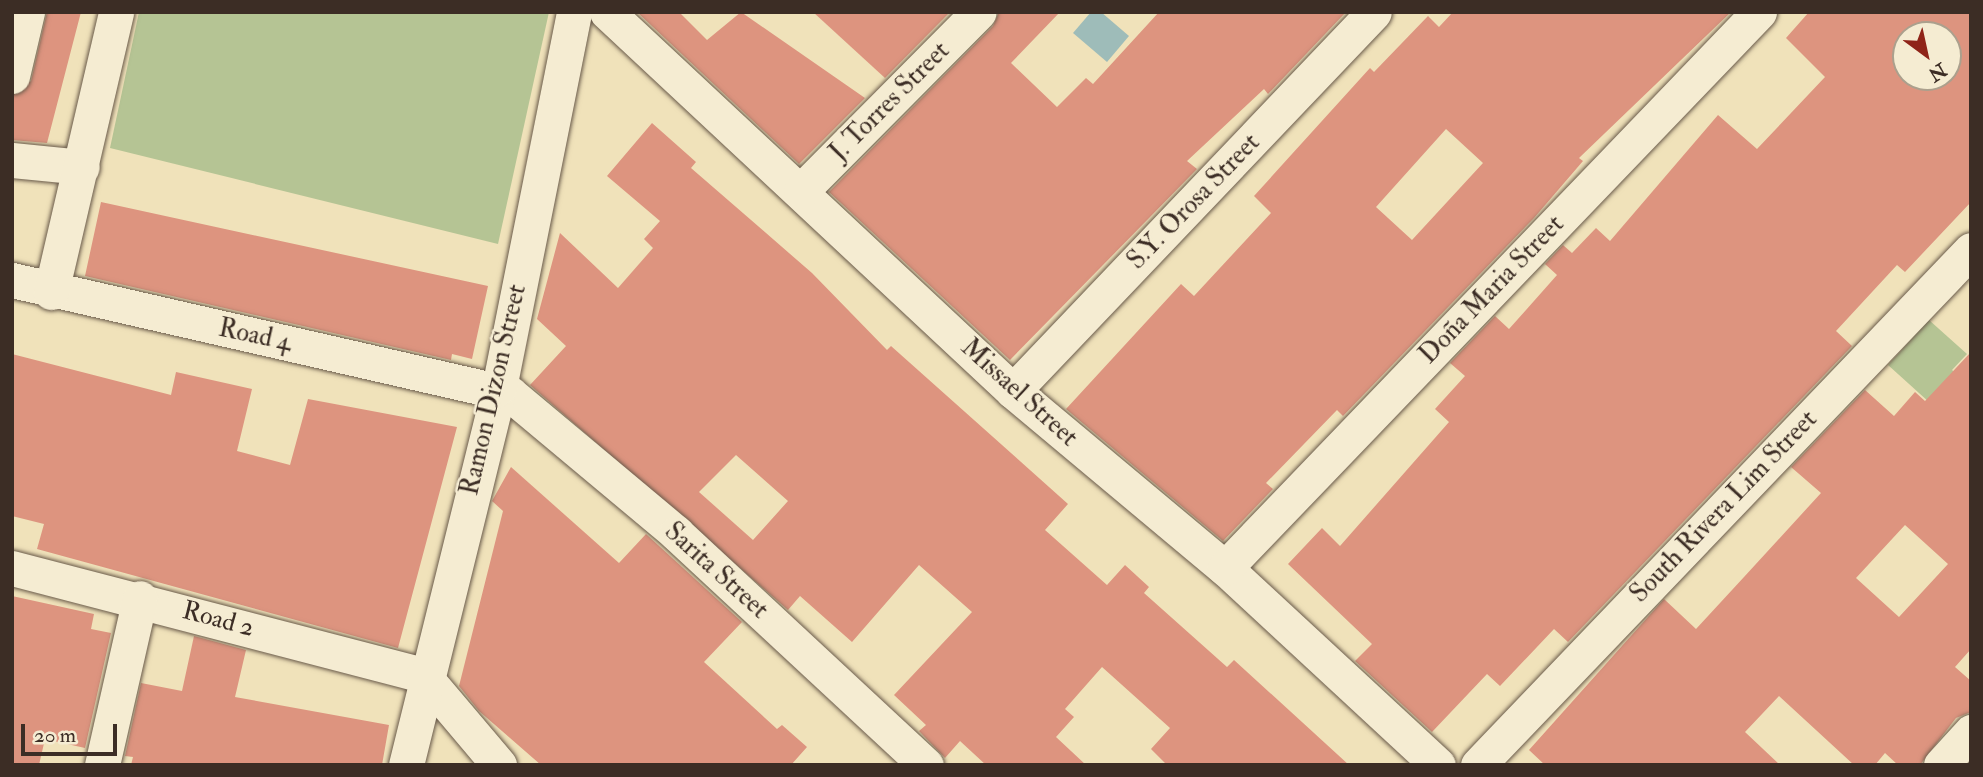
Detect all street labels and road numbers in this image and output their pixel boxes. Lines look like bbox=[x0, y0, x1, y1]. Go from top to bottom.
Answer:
street label: J. Torres Street bbox=[824, 36, 956, 168]
street label: S.Y. Orosa Street bbox=[1121, 128, 1267, 276]
street label: Doña Maria Street bbox=[1413, 209, 1571, 371]
street label: Ramon Dizon Street bbox=[455, 282, 533, 498]
street label: Road 4 bbox=[216, 313, 294, 359]
street label: Missael Street bbox=[954, 332, 1084, 454]
street label: South Rivera Lim Street bbox=[1624, 404, 1824, 610]
street label: Sarita Street bbox=[658, 516, 774, 626]
street label: Road 2 bbox=[179, 595, 257, 645]

